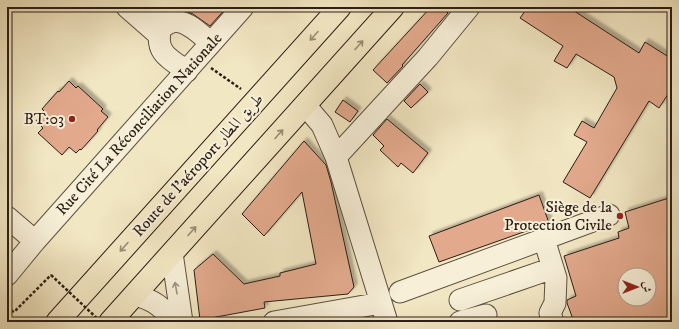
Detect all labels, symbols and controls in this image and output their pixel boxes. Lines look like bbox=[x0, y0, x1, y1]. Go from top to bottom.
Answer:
street label: Rue Cité La Réconciliation Nationale bbox=[52, 28, 227, 219]
one-way arrow bbox=[309, 31, 319, 41]
one-way arrow bbox=[354, 40, 364, 50]
street label: Route de l'aéroport طريق المطار bbox=[128, 89, 268, 241]
place label: BT:03 bbox=[24, 109, 64, 129]
marker: BT:03 bbox=[67, 114, 77, 124]
one-way arrow bbox=[275, 129, 284, 139]
place label: Siège de la Protection Civile bbox=[504, 197, 612, 235]
marker: Siège de la Protection Civile bbox=[615, 211, 625, 221]
one-way arrow bbox=[187, 226, 196, 236]
one-way arrow bbox=[119, 242, 129, 252]
north arrow bbox=[617, 267, 657, 307]
one-way arrow bbox=[172, 282, 180, 295]
text: ش bbox=[639, 282, 653, 293]

